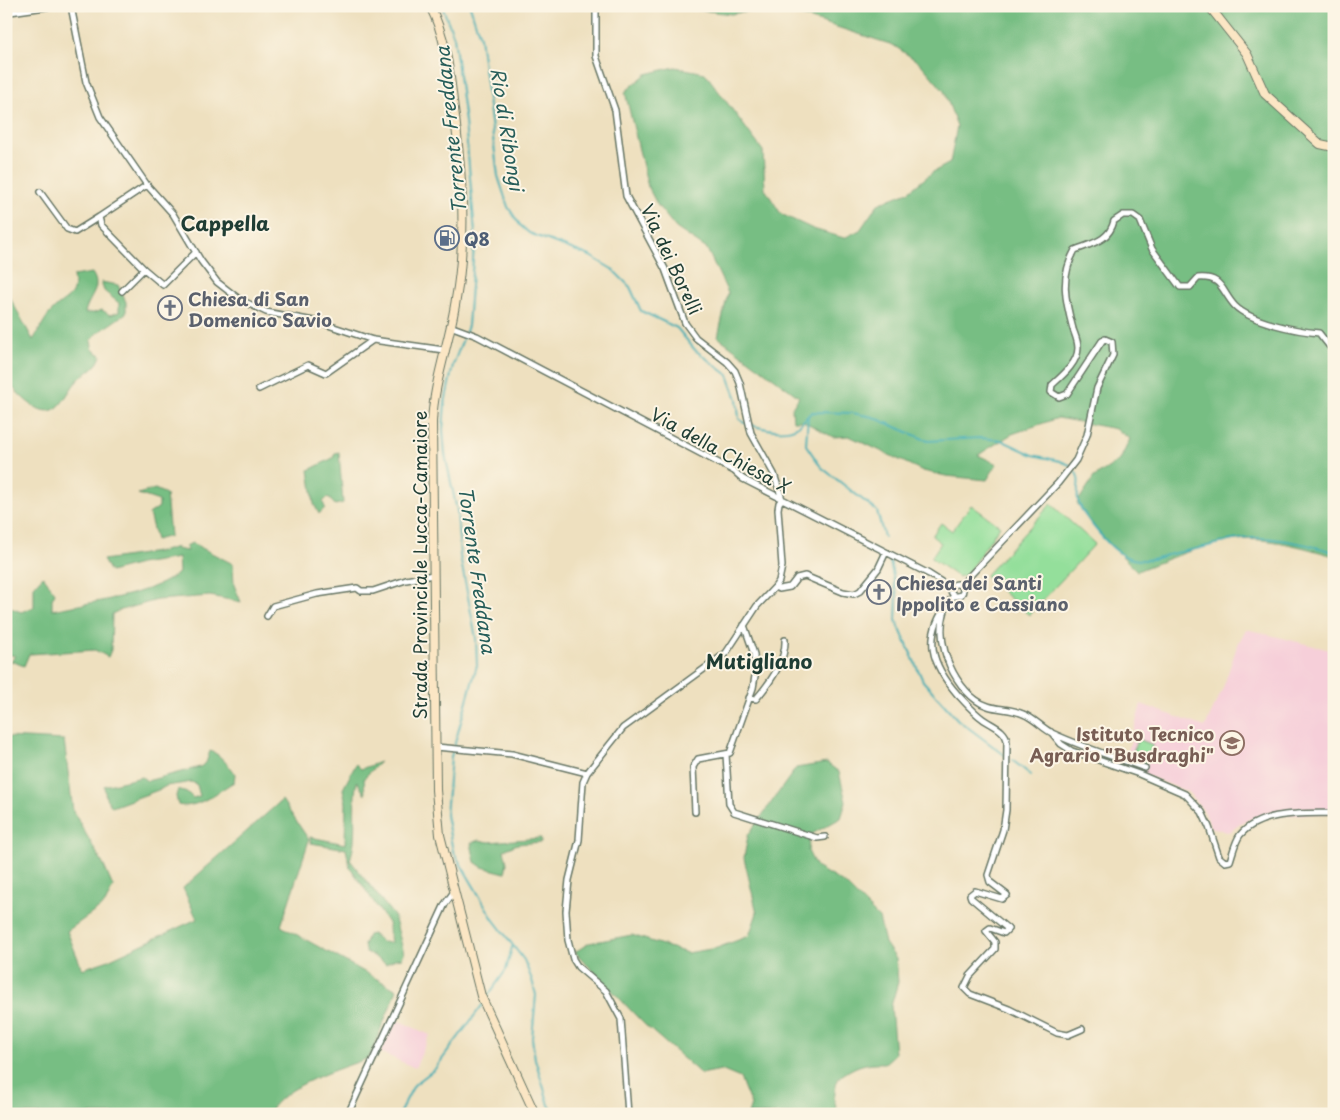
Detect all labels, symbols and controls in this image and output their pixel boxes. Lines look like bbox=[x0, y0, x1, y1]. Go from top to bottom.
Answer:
water label: Torrente Freddana bbox=[427, 44, 473, 215]
water label: Rio di Ribongi bbox=[484, 66, 532, 195]
street label: Via dei Borelli bbox=[634, 199, 710, 319]
district label: Cappella bbox=[180, 208, 270, 238]
fuel station icon: Q8 bbox=[434, 225, 460, 251]
place label: Q8 bbox=[464, 225, 490, 252]
place label: Chiesa di San Domenico Savio bbox=[188, 285, 332, 333]
church icon: Chiesa di San Domenico Savio bbox=[157, 295, 183, 321]
street label: Via della Chiesa X bbox=[646, 400, 796, 500]
street label: Strada Provinciale Lucca-Camaiore bbox=[406, 411, 433, 719]
water label: Torrente Freddana bbox=[452, 485, 504, 656]
place label: Chiesa dei Santi Ippolito e Cassiano bbox=[896, 569, 1069, 617]
church icon: Chiesa dei Santi Ippolito e Cassiano bbox=[866, 579, 892, 605]
district label: Mutigliano bbox=[706, 646, 812, 676]
place label: Istituto Tecnico Agrario "Busdraghi" bbox=[1030, 720, 1214, 768]
school or university icon: Istituto Tecnico Agrario "Busdraghi" bbox=[1219, 730, 1245, 756]

